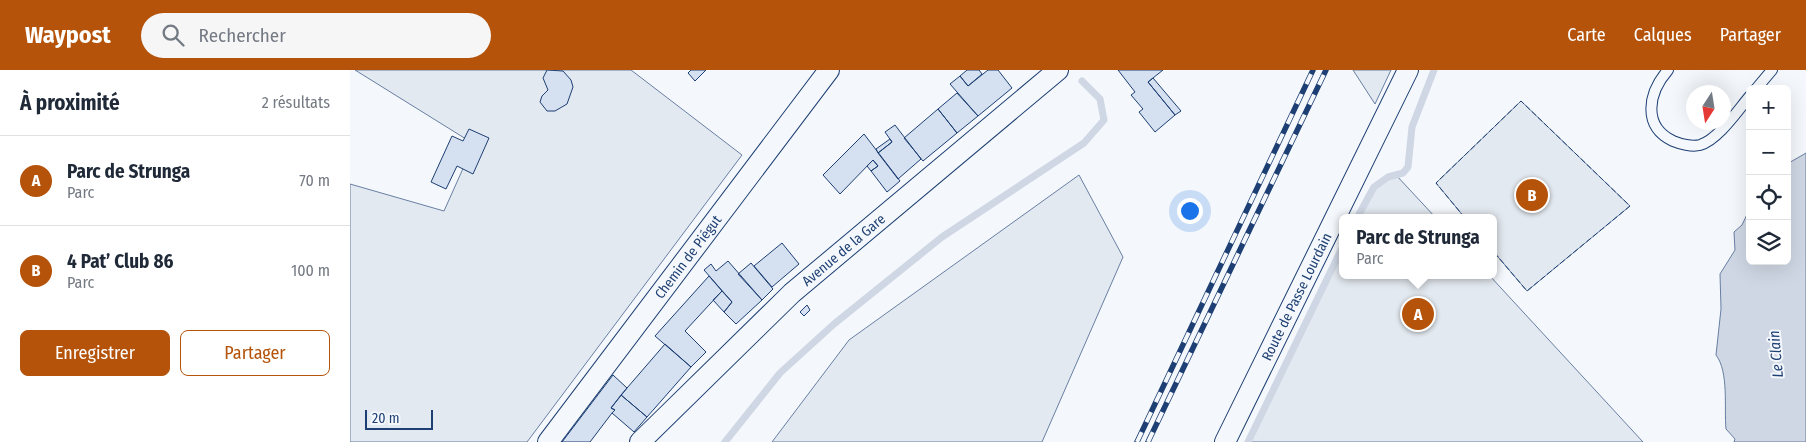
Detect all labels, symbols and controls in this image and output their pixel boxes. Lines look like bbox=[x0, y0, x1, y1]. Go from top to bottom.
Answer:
search box bbox=[141, 13, 491, 58]
text: Waypost bbox=[25, 21, 111, 49]
icon: search bbox=[159, 21, 187, 49]
text: Rechercher bbox=[199, 24, 286, 47]
text: Carte bbox=[1567, 24, 1606, 46]
text: Calques bbox=[1634, 24, 1692, 46]
text: Partager bbox=[1720, 24, 1781, 46]
north arrow bbox=[1686, 85, 1731, 130]
map controls bbox=[1746, 85, 1791, 265]
button: + bbox=[1746, 85, 1791, 130]
text: À proximité bbox=[20, 90, 120, 116]
text: 2 résultats bbox=[262, 93, 330, 112]
button: − bbox=[1746, 130, 1791, 175]
text: Parc de Strunga bbox=[67, 160, 190, 183]
text: A bbox=[32, 171, 40, 190]
text: 70 m bbox=[299, 171, 330, 190]
button: locate bbox=[1746, 175, 1791, 220]
pin: B bbox=[1516, 176, 1548, 214]
text: Parc bbox=[67, 183, 94, 202]
your location bbox=[1177, 198, 1203, 224]
street label: Avenue de la Gare bbox=[799, 210, 889, 290]
street label: Chemin de Piégut bbox=[651, 212, 725, 302]
popup bbox=[1339, 214, 1497, 279]
button: layers bbox=[1746, 220, 1791, 265]
text: Parc de Strunga bbox=[1356, 226, 1480, 249]
street label: Route de Passe Lourdain bbox=[1258, 230, 1336, 364]
text: Parc bbox=[1356, 249, 1384, 268]
text: 4 Pat’ Club 86 bbox=[67, 250, 173, 273]
text: B bbox=[32, 261, 40, 280]
text: 100 m bbox=[291, 261, 330, 280]
text: Parc bbox=[67, 273, 94, 292]
pin: A bbox=[1402, 295, 1434, 333]
button: Enregistrer bbox=[20, 330, 170, 376]
button: Partager bbox=[180, 330, 330, 376]
water label: Le Clain bbox=[1765, 330, 1787, 378]
scale bar bbox=[365, 407, 432, 430]
text: 20 m bbox=[372, 410, 400, 427]

